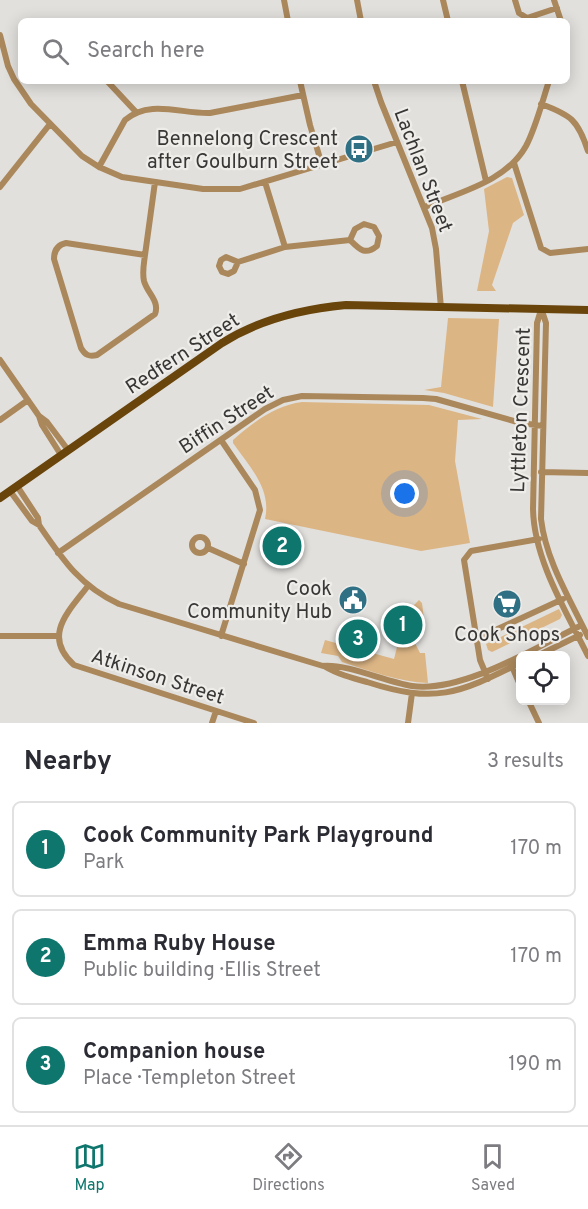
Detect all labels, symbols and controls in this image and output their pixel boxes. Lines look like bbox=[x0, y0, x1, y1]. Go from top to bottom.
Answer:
search box bbox=[18, 18, 570, 84]
icon: search bbox=[39, 35, 72, 68]
text: Search here bbox=[87, 38, 205, 65]
street label: Lachlan Street bbox=[387, 105, 458, 236]
place label: Bennelong Crescent after Goulburn Street bbox=[147, 127, 338, 176]
bus stop icon: Bennelong Crescent after Goulburn Street bbox=[343, 133, 375, 165]
street label: Redfern Street bbox=[121, 308, 245, 401]
street label: Lyttleton Crescent bbox=[506, 327, 538, 493]
street label: Biffin Street bbox=[175, 380, 279, 461]
your location bbox=[390, 479, 419, 508]
pin: 2 bbox=[262, 524, 302, 568]
place label: Cook Community Hub bbox=[187, 577, 332, 626]
public building icon: Cook Community Hub bbox=[337, 584, 369, 616]
supermarket icon: Cook Shops bbox=[491, 588, 523, 620]
pin: 1 bbox=[384, 602, 422, 648]
pin: 3 bbox=[338, 616, 378, 662]
place label: Cook Shops bbox=[454, 623, 560, 649]
street label: Atkinson Street bbox=[87, 644, 227, 712]
map controls bbox=[516, 651, 570, 705]
button: locate bbox=[516, 651, 570, 705]
text: Nearby bbox=[24, 746, 112, 779]
text: 3 results bbox=[487, 749, 564, 775]
text: Cook Community Park Playground bbox=[83, 823, 433, 850]
text: 1 bbox=[42, 836, 50, 862]
text: 170 m bbox=[510, 836, 562, 862]
text: Park bbox=[83, 850, 124, 876]
text: Emma Ruby House bbox=[83, 931, 276, 958]
text: 2 bbox=[39, 944, 52, 970]
text: 170 m bbox=[510, 944, 562, 970]
text: Public building · Ellis Street bbox=[83, 958, 321, 984]
text: Companion house bbox=[83, 1039, 265, 1066]
text: 3 bbox=[40, 1052, 52, 1078]
text: 190 m bbox=[508, 1052, 562, 1078]
text: Place · Templeton Street bbox=[83, 1066, 296, 1092]
tab: Map bbox=[73, 1140, 106, 1196]
tab: Directions bbox=[252, 1140, 325, 1196]
tab: Saved bbox=[471, 1140, 515, 1196]

